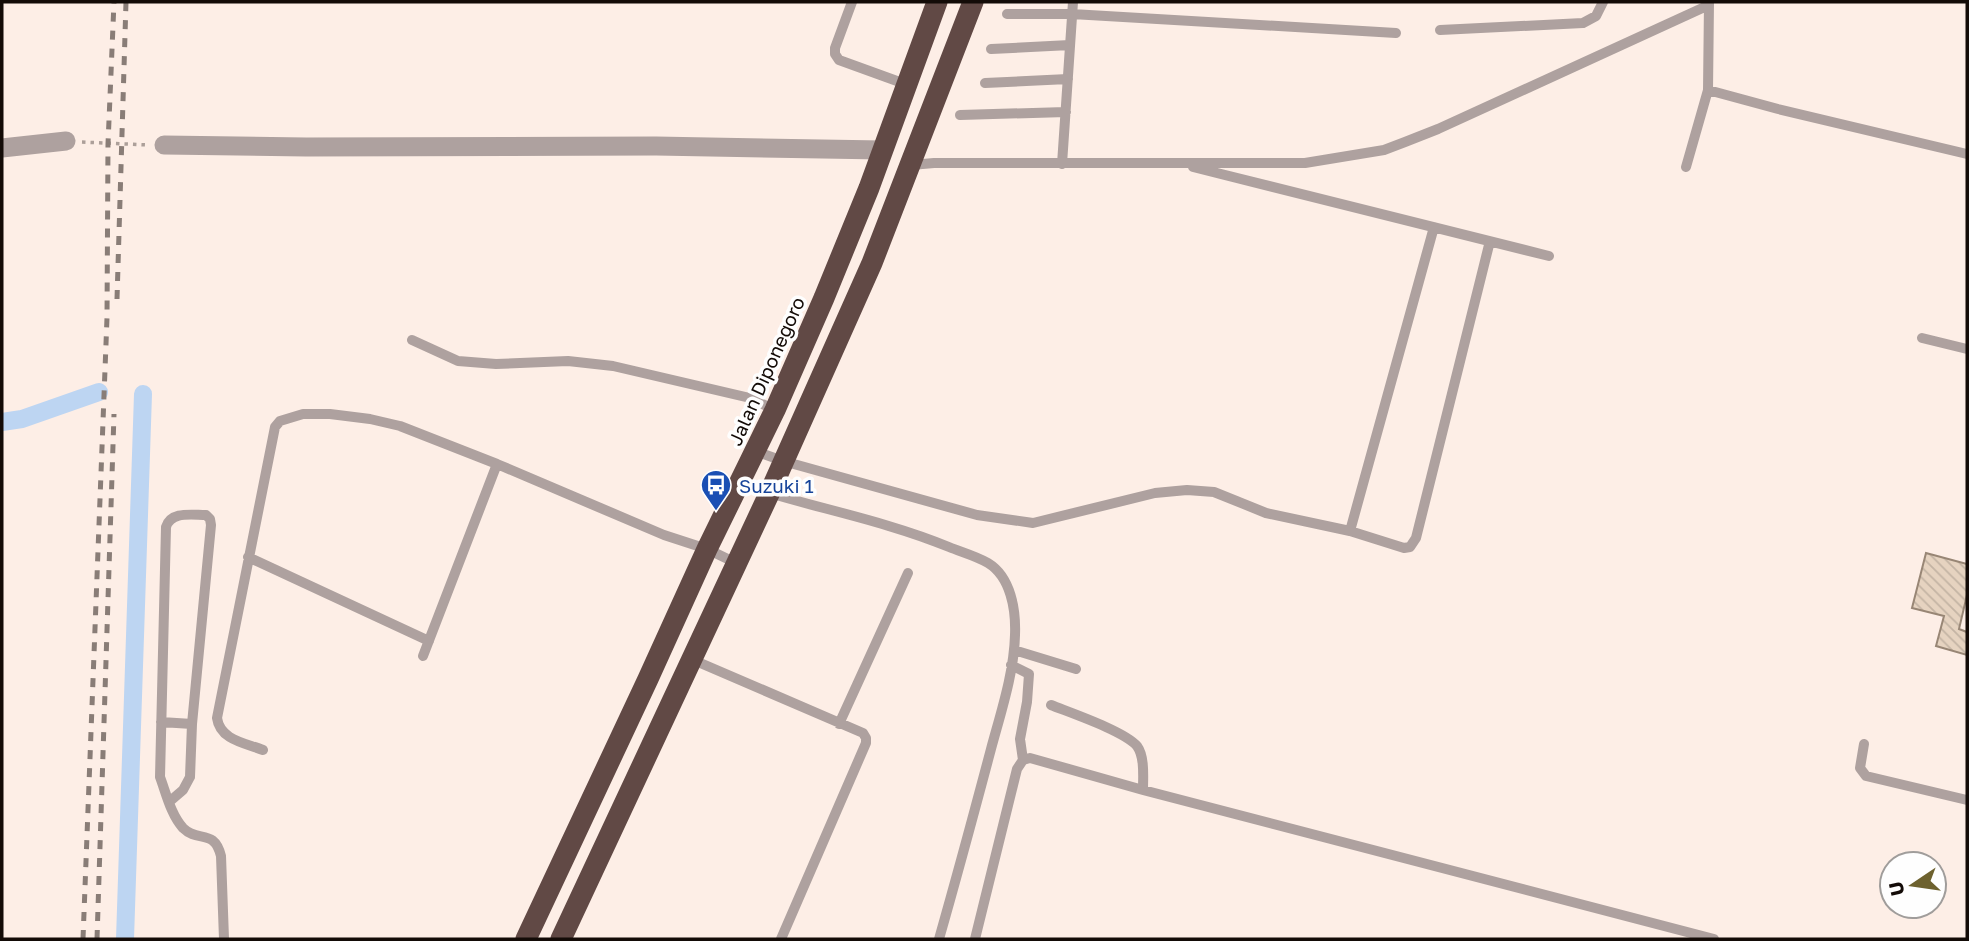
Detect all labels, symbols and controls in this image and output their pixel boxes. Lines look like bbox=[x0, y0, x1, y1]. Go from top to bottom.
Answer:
street label: Jalan Diponegoro bbox=[723, 293, 809, 449]
bus stop icon: Suzuki 1 bbox=[699, 468, 733, 512]
place label: Suzuki 1 bbox=[739, 474, 814, 497]
north arrow bbox=[1878, 850, 1948, 920]
text: U bbox=[1883, 880, 1909, 898]

